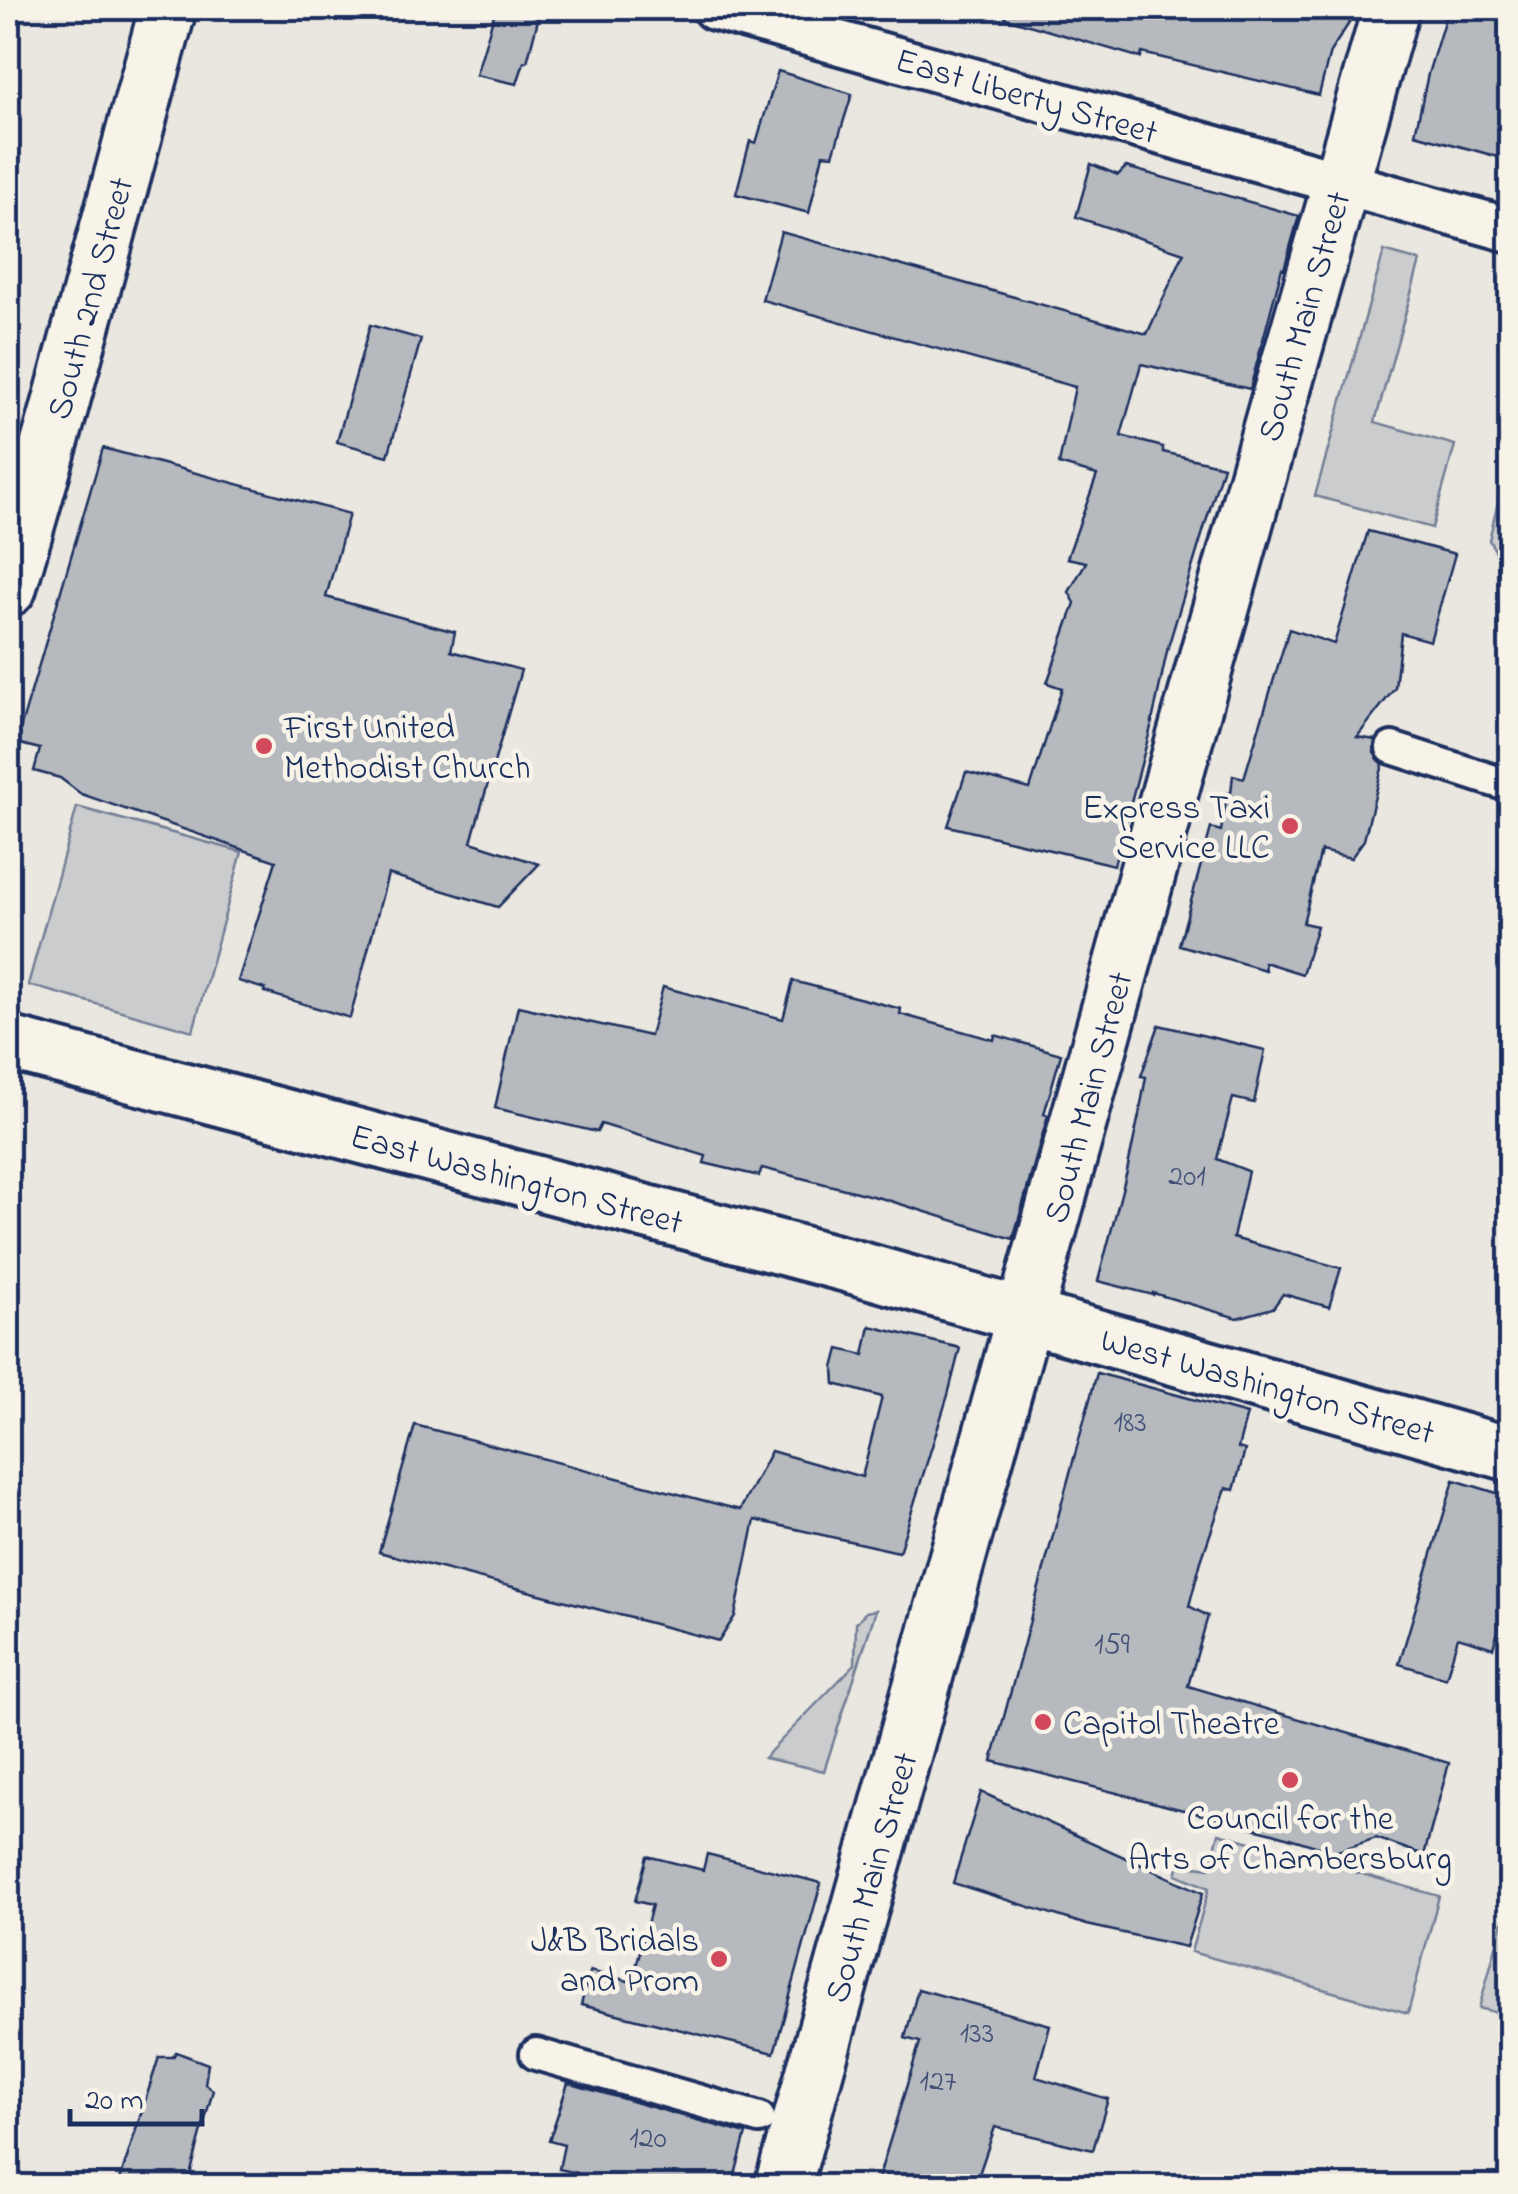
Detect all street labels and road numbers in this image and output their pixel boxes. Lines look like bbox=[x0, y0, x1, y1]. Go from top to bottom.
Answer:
street label: East Liberty Street bbox=[889, 37, 1163, 160]
street label: South 2nd Street bbox=[36, 172, 149, 426]
street label: South Main Street bbox=[1246, 186, 1367, 448]
street label: South Main Street bbox=[1032, 966, 1149, 1229]
street label: East Washington Street bbox=[344, 1112, 688, 1250]
street label: West Washington Street bbox=[1094, 1316, 1440, 1460]
street label: South Main Street bbox=[813, 1747, 934, 2009]

